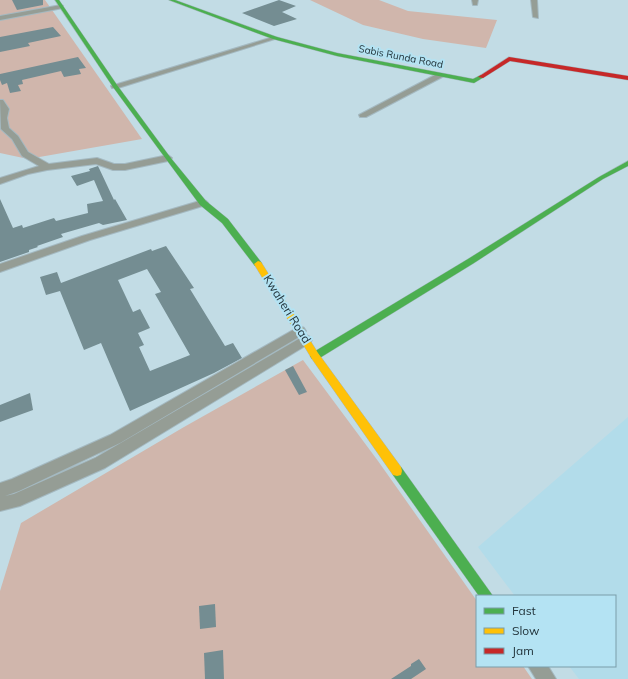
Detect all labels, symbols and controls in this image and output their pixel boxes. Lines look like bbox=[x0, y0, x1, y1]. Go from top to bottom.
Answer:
street label: Sabis Runda Road bbox=[358, 42, 444, 71]
street label: Kwaheri Road bbox=[260, 272, 314, 346]
legend bbox=[476, 595, 616, 667]
text: Fast bbox=[512, 603, 536, 618]
text: Slow bbox=[512, 623, 540, 638]
text: Jam bbox=[512, 643, 534, 658]

